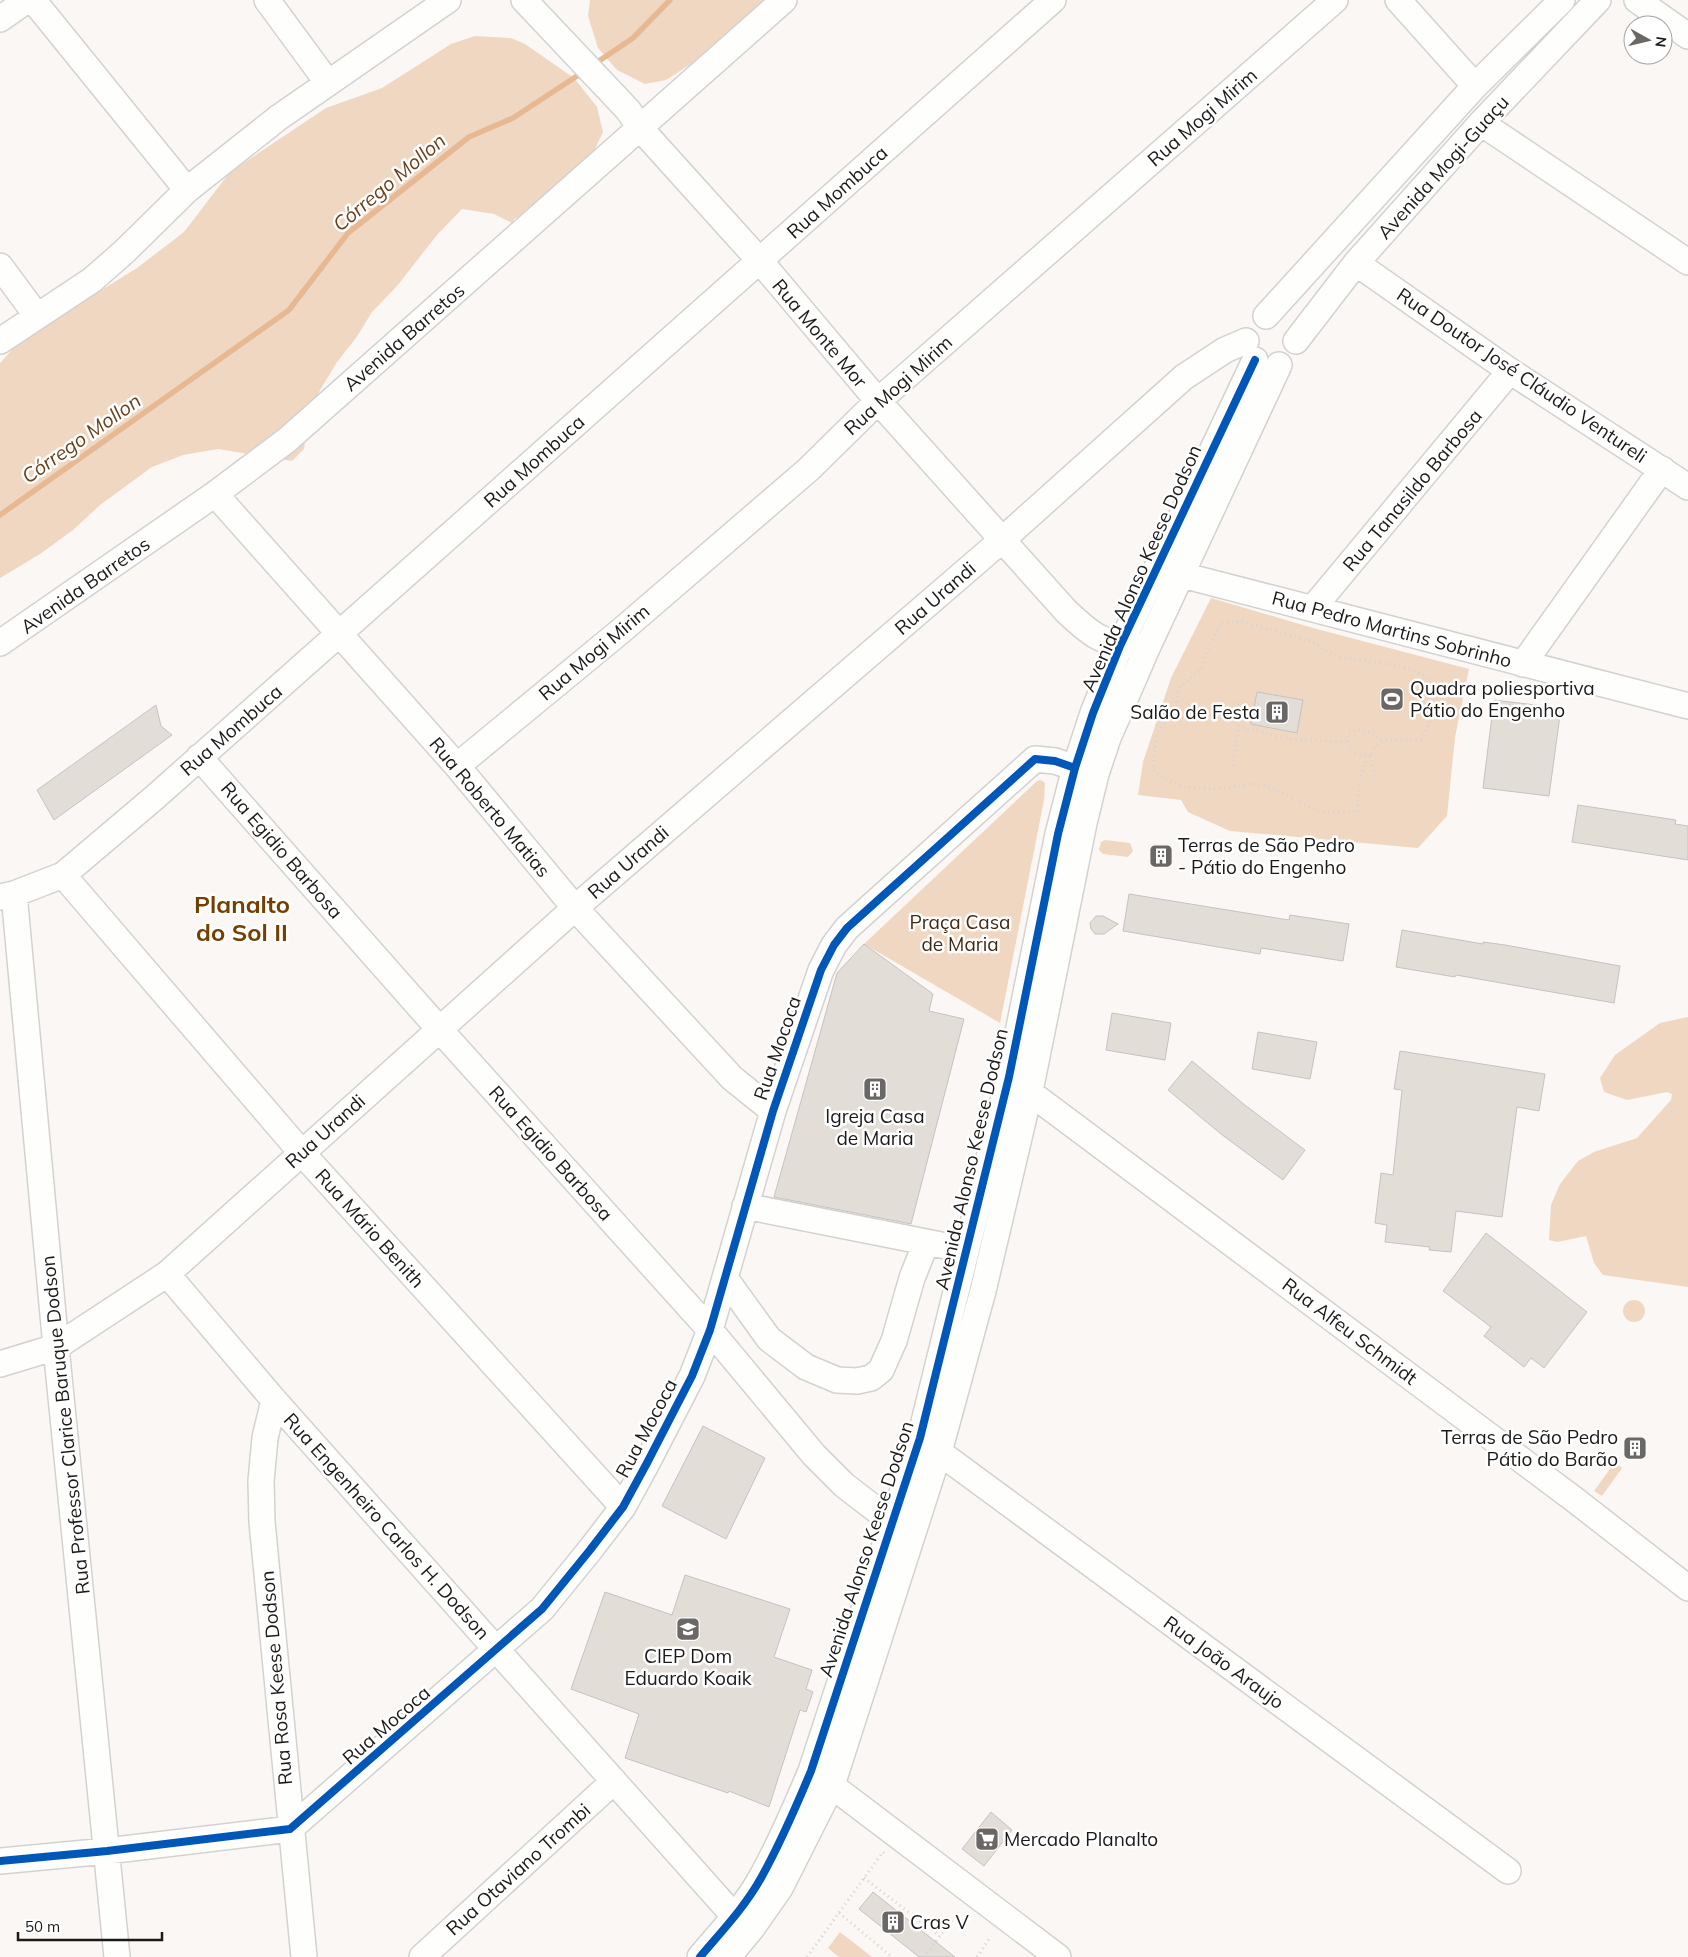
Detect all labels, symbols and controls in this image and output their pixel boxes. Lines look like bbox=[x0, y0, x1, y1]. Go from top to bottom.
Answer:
north arrow bbox=[1623, 15, 1673, 65]
text: N bbox=[1651, 35, 1671, 48]
street label: Rua Mogi Mirim bbox=[1142, 63, 1262, 171]
street label: Avenida Mogi-Guaçu bbox=[1372, 90, 1514, 244]
water label: Córrego Mollon bbox=[327, 128, 451, 236]
street label: Rua Mombuca bbox=[782, 140, 892, 244]
street label: Rua Monte Mor bbox=[768, 274, 873, 392]
street label: Avenida Barretos bbox=[339, 278, 469, 396]
street label: Rua Doutor José Cláudio Ventureli bbox=[1392, 282, 1652, 468]
street label: Rua Mogi Mirim bbox=[839, 330, 957, 440]
water label: Córrego Mollon bbox=[17, 388, 145, 488]
street label: Rua Tanasildo Barbosa bbox=[1337, 404, 1487, 576]
street label: Rua Mombuca bbox=[479, 409, 589, 513]
street label: Avenida Alonso Keese Dodson bbox=[1076, 441, 1206, 695]
street label: Avenida Barretos bbox=[16, 531, 154, 639]
street label: Rua Urandi bbox=[890, 556, 980, 640]
street label: Rua Pedro Martins Sobrinho bbox=[1270, 585, 1514, 673]
street label: Rua Mogi Mirim bbox=[534, 599, 654, 705]
place label: Quadra poliesportiva Pátio do Engenho bbox=[1410, 676, 1595, 722]
street label: Rua Mombuca bbox=[175, 679, 287, 781]
sports icon: Quadra poliesportiva Pátio do Engenho bbox=[1379, 686, 1405, 712]
building icon: Salão de Festa bbox=[1264, 699, 1290, 725]
place label: Salão de Festa bbox=[1130, 700, 1260, 724]
street label: Rua Roberto Matias bbox=[424, 732, 556, 882]
street label: Rua Egidio Barbosa bbox=[216, 777, 348, 923]
street label: Rua Urandi bbox=[583, 820, 673, 904]
place label: Terras de São Pedro - Pátio do Engenho bbox=[1178, 833, 1355, 879]
building icon: Terras de São Pedro - Pátio do Engenho bbox=[1148, 843, 1174, 869]
district label: Planalto do Sol II bbox=[194, 889, 290, 947]
park label: Praça Casa de Maria bbox=[910, 910, 1010, 956]
street label: Rua Mococa bbox=[748, 993, 806, 1103]
street label: Avenida Alonso Keese Dodson bbox=[929, 1026, 1013, 1292]
building icon: Igreja Casa de Maria bbox=[862, 1076, 888, 1102]
street label: Rua Egidio Barbosa bbox=[484, 1080, 618, 1226]
street label: Rua Urandi bbox=[280, 1089, 370, 1173]
place label: Igreja Casa de Maria bbox=[825, 1104, 925, 1150]
street label: Rua Mário Benith bbox=[310, 1163, 430, 1293]
street label: Rua Professor Clarice Baruque Dodson bbox=[35, 1254, 95, 1596]
street label: Rua Alfeu Schmidt bbox=[1278, 1272, 1423, 1390]
street label: Rua Mococa bbox=[610, 1375, 682, 1481]
street label: Rua Engenheiro Carlos H. Dodson bbox=[279, 1408, 495, 1644]
street label: Avenida Alonso Keese Dodson bbox=[813, 1418, 919, 1680]
place label: Terras de São Pedro Pátio do Barão bbox=[1441, 1425, 1618, 1471]
building icon: Terras de São Pedro Pátio do Barão bbox=[1622, 1435, 1648, 1461]
street label: Rua Rosa Keese Dodson bbox=[255, 1570, 297, 1786]
street label: Rua João Araujo bbox=[1159, 1610, 1289, 1714]
school or university icon: CIEP Dom Eduardo Koaik bbox=[675, 1616, 701, 1642]
place label: CIEP Dom Eduardo Koaik bbox=[624, 1644, 752, 1690]
street label: Rua Mococa bbox=[337, 1680, 435, 1770]
street label: Rua Otaviano Trombi bbox=[441, 1798, 595, 1940]
supermarket icon: Mercado Planalto bbox=[974, 1826, 1000, 1852]
place label: Mercado Planalto bbox=[1004, 1827, 1158, 1851]
building icon: Cras V bbox=[880, 1909, 906, 1935]
scale bar bbox=[18, 1910, 161, 1942]
place label: Cras V bbox=[910, 1910, 970, 1934]
text: 50 m bbox=[25, 1917, 60, 1936]

